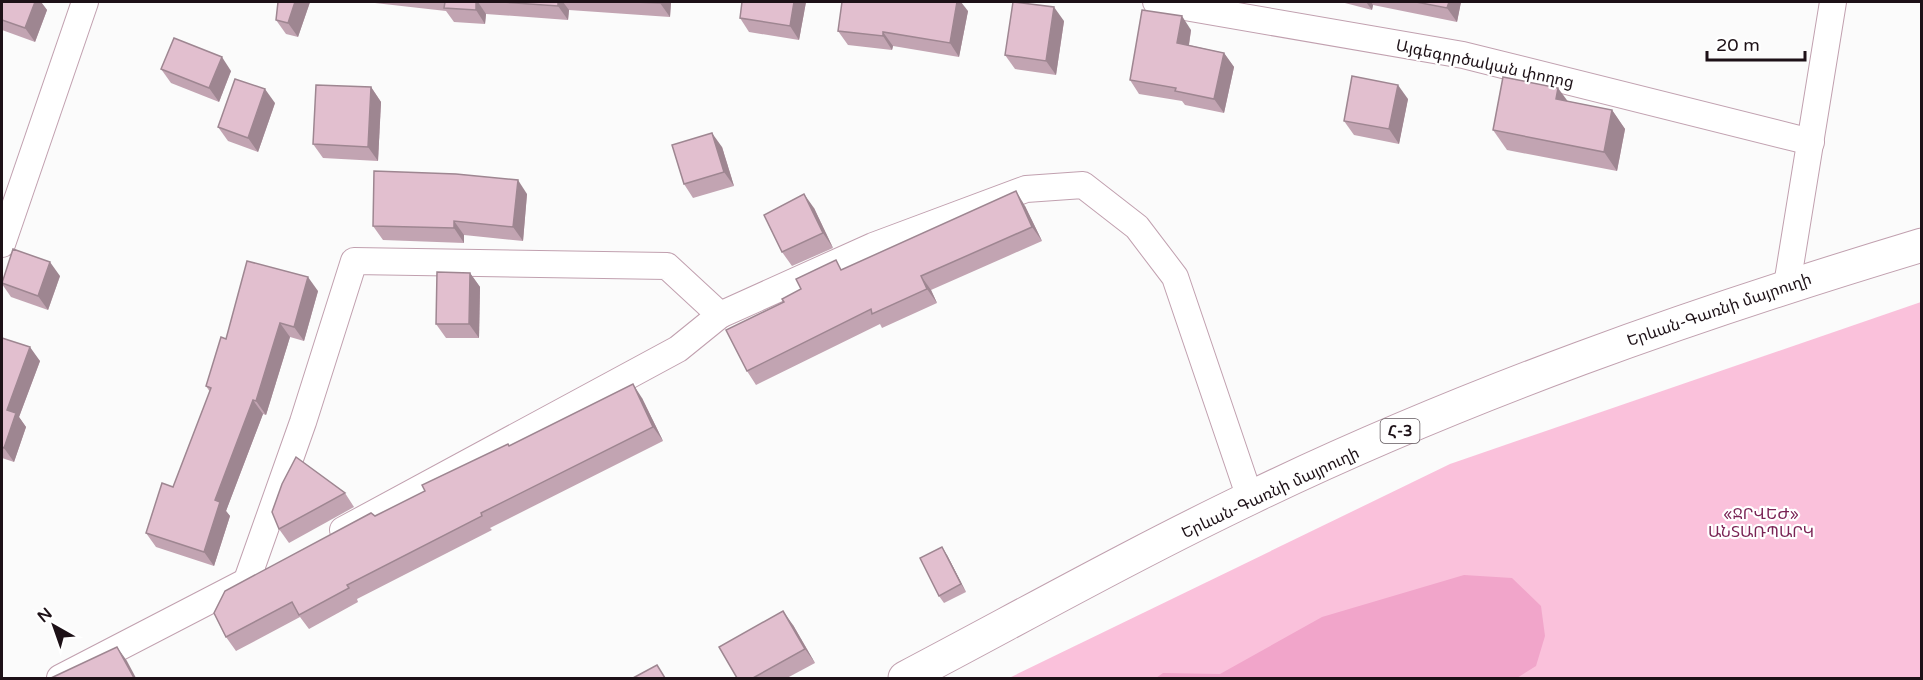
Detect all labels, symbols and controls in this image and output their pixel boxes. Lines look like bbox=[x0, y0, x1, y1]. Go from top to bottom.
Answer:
scale bar bbox=[1707, 24, 1804, 62]
text: 20 m bbox=[1716, 34, 1760, 56]
street label: Այգեգործական փողոց bbox=[1394, 35, 1576, 93]
street label: Երևան-Գառնի մայրուղի bbox=[1624, 269, 1814, 351]
road number: Հ-3 bbox=[1380, 419, 1420, 443]
street label: Երևան-Գառնի մայրուղի bbox=[1178, 443, 1362, 543]
park label: «ՋՐՎԵԺ» ԱՆՏԱՌՊԱՐԿ bbox=[1708, 504, 1814, 542]
north arrow bbox=[24, 596, 84, 656]
text: N bbox=[34, 603, 56, 627]

